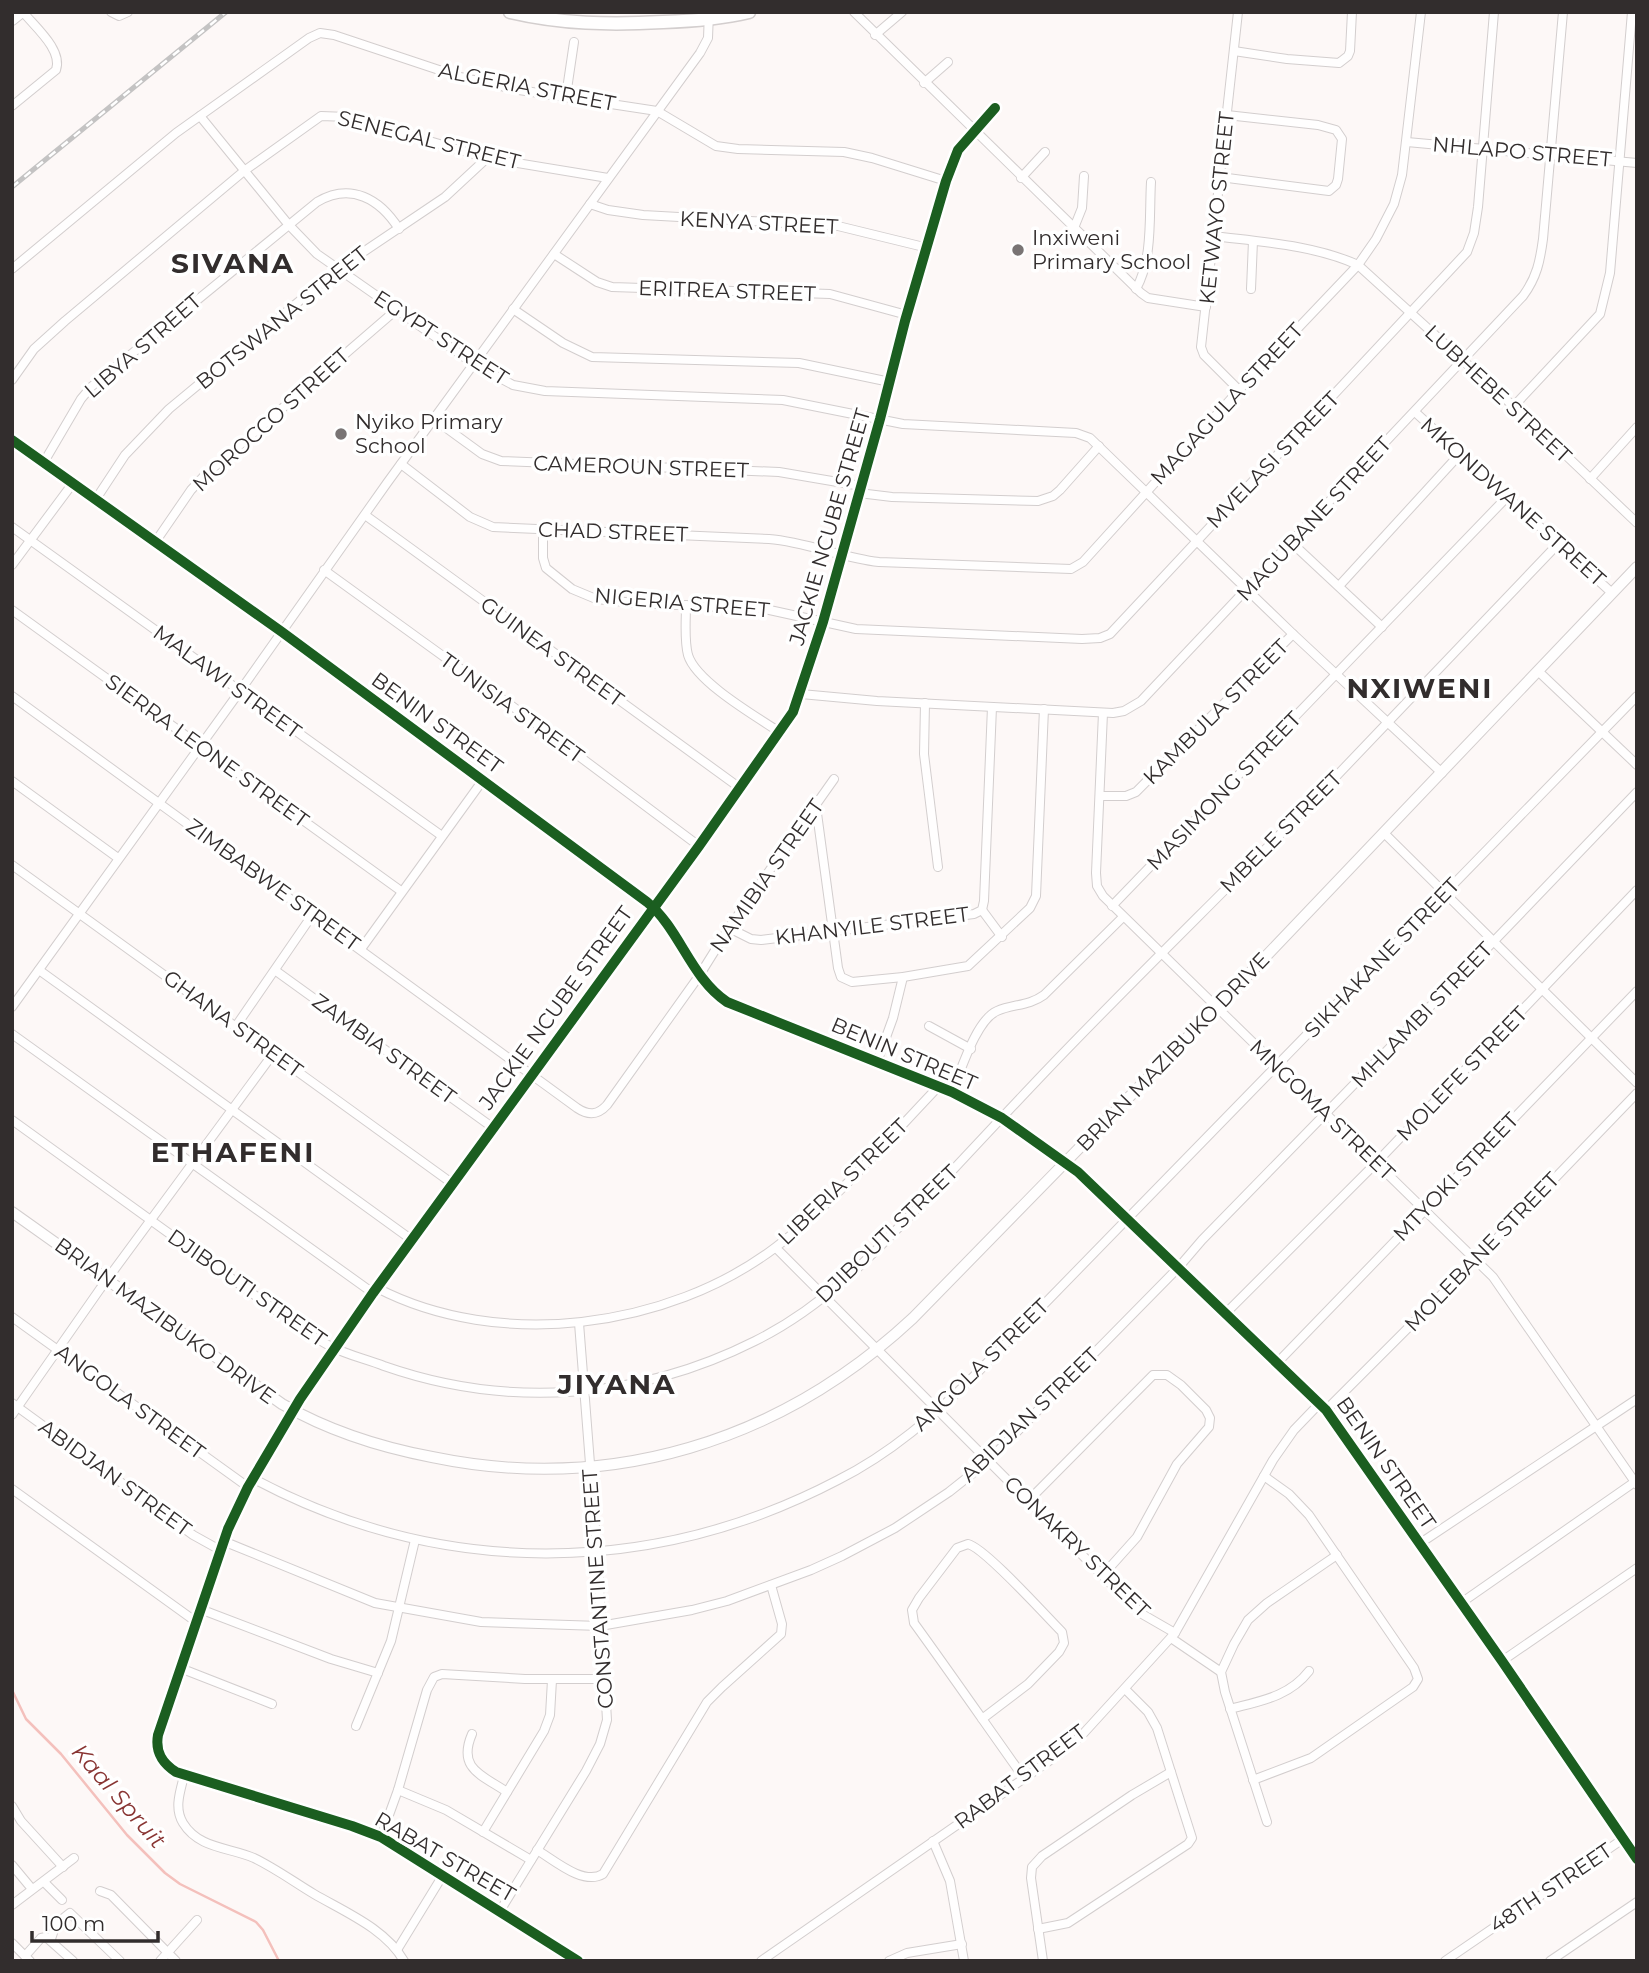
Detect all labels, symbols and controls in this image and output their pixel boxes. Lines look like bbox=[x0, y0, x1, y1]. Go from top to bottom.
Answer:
street label: ALGERIA STREET bbox=[437, 57, 618, 116]
street label: SENEGAL STREET bbox=[335, 105, 523, 174]
street label: KETWAYO STREET bbox=[1194, 110, 1239, 305]
street label: NHLAPO STREET bbox=[1431, 131, 1613, 172]
street label: KENYA STREET bbox=[679, 206, 839, 239]
place label: Inxiweni Primary School bbox=[1032, 225, 1191, 274]
street label: BOTSWANA STREET bbox=[191, 241, 372, 394]
marker: Inxiweni Primary School bbox=[1010, 242, 1026, 258]
district label: SIVANA bbox=[171, 246, 295, 280]
street label: ERITREA STREET bbox=[638, 275, 816, 306]
street label: EGYPT STREET bbox=[369, 285, 513, 390]
street label: LIBYA STREET bbox=[79, 288, 206, 403]
street label: MAGAGULA STREET bbox=[1145, 318, 1308, 490]
street label: LUBHEBE STREET bbox=[1420, 319, 1577, 468]
street label: MOROCCO STREET bbox=[187, 343, 354, 496]
street label: MVELASI STREET bbox=[1201, 386, 1344, 533]
street label: JACKIE NCUBE STREET bbox=[783, 406, 875, 649]
place label: Nyiko Primary School bbox=[355, 409, 503, 458]
street label: MKONDWANE STREET bbox=[1416, 412, 1611, 591]
marker: Nyiko Primary School bbox=[333, 426, 349, 442]
street label: MAGUBANE STREET bbox=[1231, 431, 1396, 606]
street label: CAMEROUN STREET bbox=[533, 450, 749, 483]
street label: CHAD STREET bbox=[538, 516, 688, 547]
street label: NIGERIA STREET bbox=[593, 582, 771, 623]
street label: GUINEA STREET bbox=[476, 591, 629, 712]
street label: MALAWI STREET bbox=[148, 620, 306, 744]
street label: KAMBULA STREET bbox=[1138, 634, 1293, 789]
street label: TUNISIA STREET bbox=[435, 647, 589, 768]
street label: BENIN STREET bbox=[367, 667, 508, 779]
street label: SIERRA LEONE STREET bbox=[101, 668, 314, 833]
district label: NXIWENI bbox=[1346, 671, 1494, 705]
street label: MASIMONG STREET bbox=[1141, 706, 1306, 875]
street label: MBELE STREET bbox=[1215, 766, 1347, 898]
street label: NAMIBIA STREET bbox=[704, 794, 829, 957]
street label: ZIMBABWE STREET bbox=[182, 813, 365, 956]
street label: SIKHAKANE STREET bbox=[1299, 873, 1464, 1043]
street label: JACKIE NCUBE STREET bbox=[473, 901, 638, 1115]
street label: KHANYILE STREET bbox=[774, 901, 970, 950]
street label: MHLAMBI STREET bbox=[1346, 937, 1497, 1093]
street label: BRIAN MAZIBUKO DRIVE bbox=[1071, 947, 1274, 1156]
street label: GHANA STREET bbox=[159, 965, 308, 1083]
street label: ZAMBIA STREET bbox=[308, 988, 461, 1109]
street label: MOLEFE STREET bbox=[1391, 1001, 1532, 1146]
street label: BENIN STREET bbox=[828, 1012, 981, 1096]
street label: MNGOMA STREET bbox=[1245, 1034, 1400, 1185]
street label: MTYOKI STREET bbox=[1388, 1107, 1523, 1246]
street label: LIBERIA STREET bbox=[773, 1113, 913, 1250]
district label: ETHAFENI bbox=[151, 1135, 315, 1169]
street label: DJIBOUTI STREET bbox=[810, 1159, 963, 1308]
street label: MOLEBANE STREET bbox=[1399, 1167, 1564, 1336]
street label: DJIBOUTI STREET bbox=[163, 1224, 331, 1352]
street label: BRIAN MAZIBUKO DRIVE bbox=[50, 1232, 281, 1409]
street label: ANGOLA STREET bbox=[908, 1293, 1054, 1436]
street label: ANGOLA STREET bbox=[51, 1339, 210, 1464]
street label: ABIDJAN STREET bbox=[955, 1342, 1104, 1487]
district label: JIYANA bbox=[557, 1367, 676, 1401]
street label: BENIN STREET bbox=[1331, 1392, 1441, 1534]
street label: ABIDJAN STREET bbox=[34, 1414, 196, 1541]
street label: CONSTANTINE STREET bbox=[577, 1468, 618, 1710]
street label: CONAKRY STREET bbox=[999, 1471, 1155, 1623]
street label: RABAT STREET bbox=[949, 1719, 1090, 1834]
water label: Kaal Spruit bbox=[66, 1738, 172, 1854]
street label: RABAT STREET bbox=[371, 1806, 520, 1907]
street label: 48TH STREET bbox=[1485, 1838, 1617, 1938]
scale bar bbox=[32, 1899, 158, 1943]
text: 100 m bbox=[42, 1911, 105, 1936]

